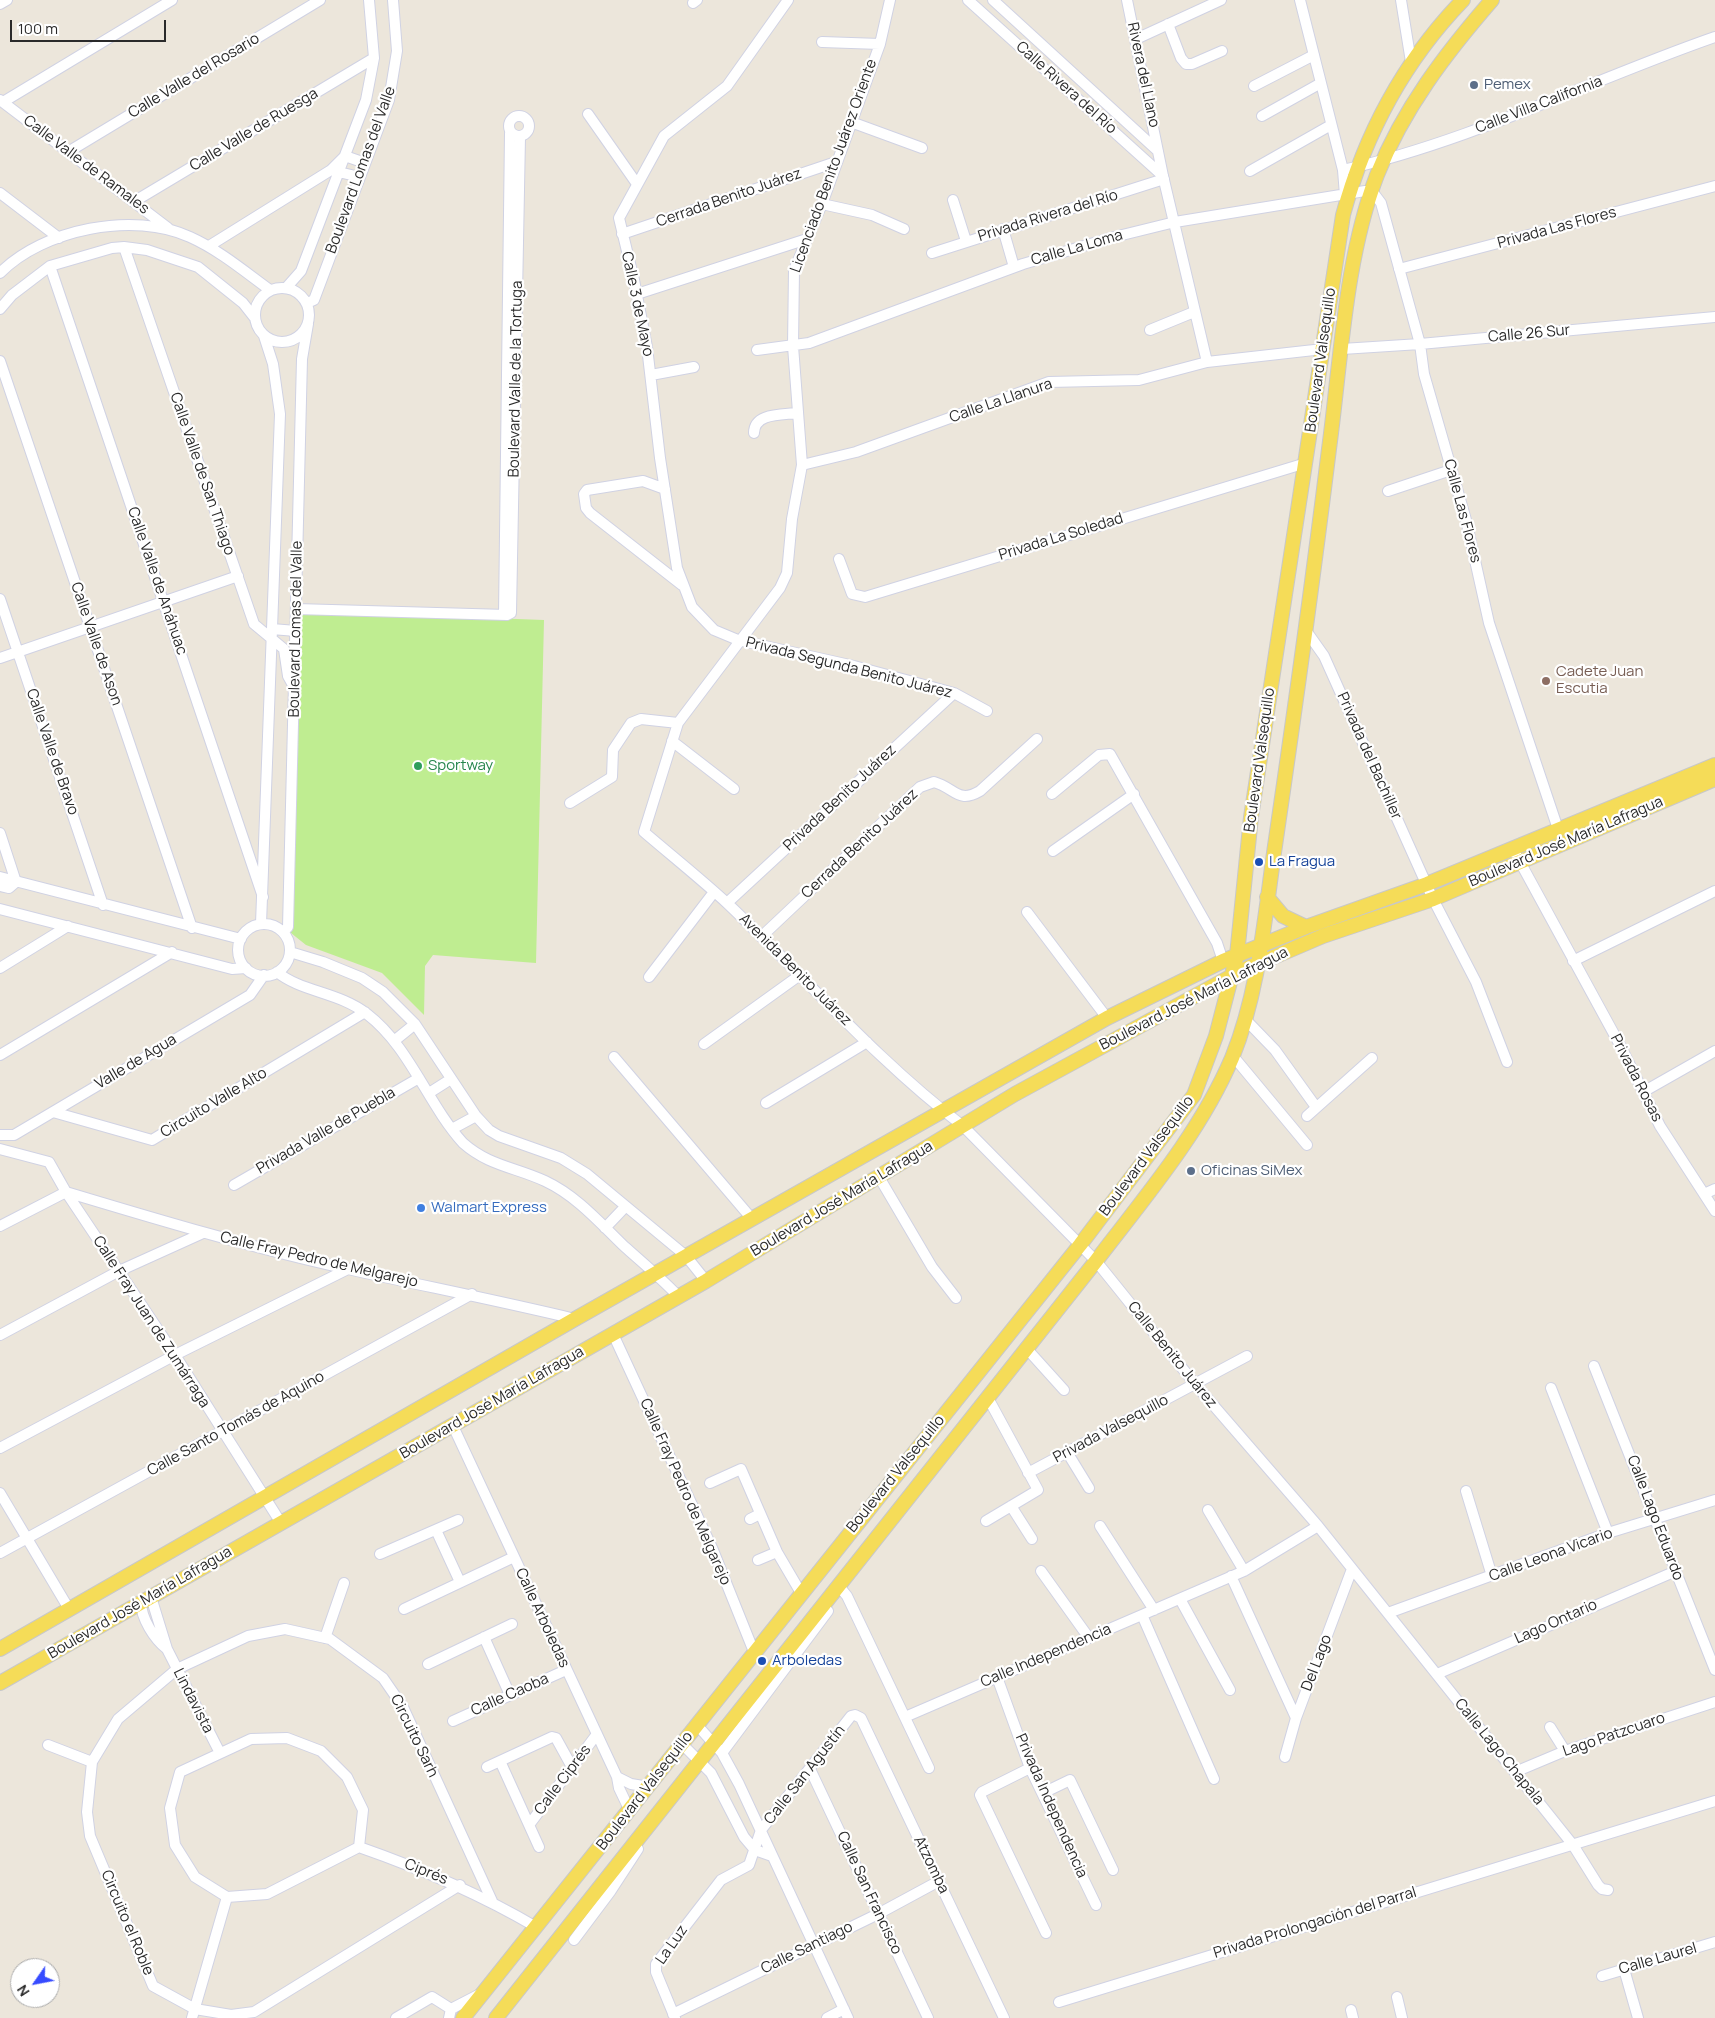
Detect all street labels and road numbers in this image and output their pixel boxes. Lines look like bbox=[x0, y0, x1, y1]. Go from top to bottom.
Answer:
street label: Rivera del Llano bbox=[1123, 21, 1163, 129]
street label: Calle Valle del Rosario bbox=[125, 30, 263, 122]
street label: Calle Rivera del Río bbox=[1012, 38, 1120, 138]
street label: Licenciado Benito Juárez Oriente bbox=[787, 57, 881, 275]
street label: Calle Villa California bbox=[1473, 72, 1605, 138]
street label: Boulevard Lomas del Valle bbox=[322, 84, 400, 256]
street label: Calle Valle de Ruesga bbox=[187, 85, 321, 175]
street label: Calle Valle de Ramales bbox=[20, 112, 152, 218]
street label: Cerrada Benito Juárez bbox=[654, 165, 804, 231]
street label: Privada Rivera del Río bbox=[976, 186, 1120, 246]
street label: Privada Las Flores bbox=[1496, 203, 1618, 253]
street label: Calle La Loma bbox=[1029, 226, 1125, 270]
street label: Calle 3 de Mayo bbox=[617, 250, 657, 358]
street label: Boulevard Valle de la Tortuga bbox=[505, 280, 527, 478]
street label: Boulevard Valsequillo bbox=[1302, 287, 1340, 433]
street label: Calle 26 Sur bbox=[1487, 321, 1571, 347]
street label: Calle La Llanura bbox=[947, 375, 1055, 427]
street label: Calle Valle de San Thiago bbox=[166, 390, 238, 558]
street label: Calle Las Flores bbox=[1440, 457, 1484, 565]
street label: Calle Valle de Anáhuac bbox=[123, 505, 191, 657]
street label: Privada La Soledad bbox=[997, 510, 1125, 564]
street label: Boulevard Lomas del Valle bbox=[285, 541, 307, 717]
street label: Calle Valle de Ason bbox=[66, 580, 126, 708]
street label: Privada Segunda Benito Juárez bbox=[744, 634, 954, 702]
street label: Calle Valle de Bravo bbox=[22, 686, 82, 818]
street label: Boulevard Valsequillo bbox=[1241, 687, 1279, 833]
street label: Privada del Bachiller bbox=[1333, 690, 1405, 822]
street label: Privada Benito Juárez bbox=[780, 741, 900, 855]
street label: Cerrada Benito Juárez bbox=[798, 785, 922, 903]
street label: Boulevard José María Lafragua bbox=[1466, 793, 1666, 891]
street label: Avenida Benito Juárez bbox=[735, 910, 855, 1030]
street label: Boulevard José María Lafragua bbox=[1097, 944, 1291, 1054]
street label: Valle de Agua bbox=[92, 1031, 180, 1093]
street label: Privada Rosas bbox=[1606, 1031, 1666, 1125]
street label: Circuito Valle Alto bbox=[158, 1064, 270, 1142]
street label: Privada Valle de Puebla bbox=[253, 1084, 399, 1178]
street label: Boulevard Valsequillo bbox=[1096, 1092, 1198, 1220]
street label: Boulevard José María Lafragua bbox=[748, 1137, 936, 1261]
street label: Calle Fray Pedro de Melgarejo bbox=[218, 1228, 420, 1292]
street label: Calle Fray Juan de Zumárraga bbox=[89, 1233, 213, 1411]
street label: Calle Benito Juárez bbox=[1124, 1298, 1220, 1412]
street label: Boulevard José María Lafragua bbox=[397, 1343, 587, 1463]
street label: Calle Santo Tomás de Aquino bbox=[144, 1368, 328, 1480]
street label: Privada Valsequillo bbox=[1050, 1391, 1172, 1467]
street label: Calle Fray Pedro de Melgarejo bbox=[636, 1396, 734, 1588]
street label: Boulevard Valsequillo bbox=[843, 1412, 949, 1536]
street label: Calle Lago Eduardo bbox=[1623, 1453, 1687, 1583]
street label: Calle Leona Vicario bbox=[1487, 1524, 1615, 1586]
street label: Boulevard José María Lafragua bbox=[45, 1543, 235, 1663]
street label: Calle Arboledas bbox=[511, 1565, 573, 1671]
street label: Lago Ontario bbox=[1512, 1596, 1600, 1648]
street label: Calle Independencia bbox=[978, 1620, 1114, 1692]
street label: Del Lago bbox=[1298, 1632, 1336, 1694]
street label: Lindavista bbox=[169, 1666, 217, 1736]
street label: Calle Caoba bbox=[468, 1670, 552, 1720]
street label: Circuito Sarh bbox=[386, 1692, 442, 1780]
street label: Calle Lago Chapala bbox=[1451, 1695, 1547, 1809]
street label: Lago Patzcuaro bbox=[1561, 1709, 1667, 1761]
street label: Calle San Agustín bbox=[761, 1722, 849, 1828]
street label: Boulevard Valsequillo bbox=[593, 1728, 697, 1854]
street label: Privada Independencia bbox=[1011, 1731, 1091, 1881]
street label: Calle Ciprés bbox=[531, 1741, 595, 1819]
street label: Calle San Francisco bbox=[833, 1829, 905, 1957]
street label: Atzomba bbox=[909, 1833, 953, 1897]
street label: Ciprés bbox=[402, 1855, 450, 1889]
street label: Circuito el Roble bbox=[97, 1868, 157, 1978]
street label: Privada Prolongación del Parral bbox=[1211, 1884, 1419, 1962]
street label: Calle Santiago bbox=[758, 1918, 856, 1978]
street label: La Luz bbox=[652, 1922, 692, 1968]
street label: Calle Laurel bbox=[1617, 1939, 1699, 1979]

